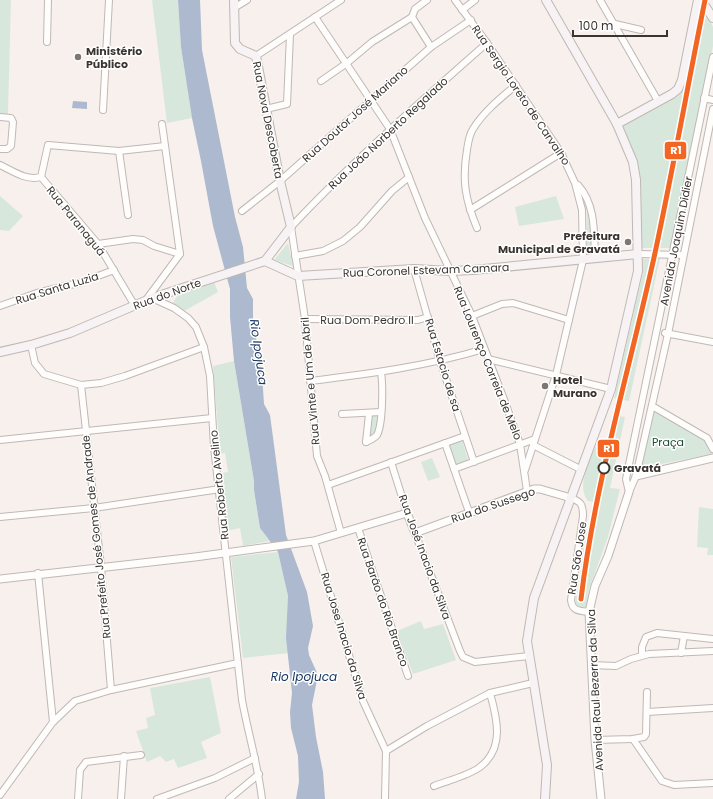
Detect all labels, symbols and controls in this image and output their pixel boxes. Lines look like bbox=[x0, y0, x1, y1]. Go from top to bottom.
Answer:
scale bar bbox=[573, 12, 667, 38]
text: 100 m bbox=[579, 17, 613, 34]
street label: Rua Sergio Loreto de Carvalho bbox=[468, 22, 574, 168]
place label: Ministério Público bbox=[86, 43, 142, 72]
marker: Ministério Público bbox=[73, 52, 83, 62]
street label: Rua Nova Descoberta bbox=[249, 60, 287, 180]
street label: Rua Doutor José Mariano bbox=[298, 62, 412, 166]
street label: Rua João Norberto Regalado bbox=[325, 73, 451, 193]
line badge: R1 bbox=[664, 141, 687, 160]
text: R1 bbox=[670, 142, 682, 158]
street label: Avenida Joaquim Didier bbox=[656, 175, 696, 307]
street label: Rua Paranaguá bbox=[43, 183, 109, 259]
place label: Prefeitura Municipal de Gravatá bbox=[498, 228, 620, 257]
marker: Prefeitura Municipal de Gravatá bbox=[623, 237, 633, 247]
street label: Rua Coronel Estevam Camara bbox=[342, 259, 510, 281]
street label: Rua Santa Luzia bbox=[13, 268, 101, 308]
street label: Rua do Norte bbox=[131, 274, 203, 314]
street label: Rua Lourenço Correia de Melo bbox=[450, 284, 526, 442]
street label: Rua Dom Pedro II bbox=[320, 312, 414, 328]
street label: Rua Estacio de sa bbox=[421, 316, 465, 414]
street label: Rua Vinte e Um de Abril bbox=[296, 317, 324, 445]
water label: Rio Ipojuca bbox=[246, 318, 272, 386]
place label: Hotel Murano bbox=[553, 372, 597, 401]
marker: Hotel Murano bbox=[540, 381, 550, 391]
street label: Rua Roberto Avelino bbox=[205, 429, 233, 541]
street label: Rua Prefeito José Gomes de Andrade bbox=[77, 434, 115, 639]
park label: Praça bbox=[652, 434, 684, 450]
line badge: R1 bbox=[597, 439, 620, 458]
text: R1 bbox=[603, 440, 615, 456]
place label: Gravatá bbox=[614, 460, 661, 476]
marker: Gravatá bbox=[597, 461, 611, 475]
street label: Rua do Sussego bbox=[449, 483, 537, 527]
street label: Rua José Inacio da Silva bbox=[395, 492, 455, 622]
street label: Rua São Jose bbox=[563, 520, 591, 596]
street label: Rua Barão do Rio Branco bbox=[353, 535, 413, 669]
street label: Rua Jose Inacio da Silva bbox=[317, 570, 371, 702]
street label: Avenida Raul Bezerra da Silva bbox=[583, 609, 607, 771]
water label: Rio Ipojuca bbox=[271, 668, 337, 685]

